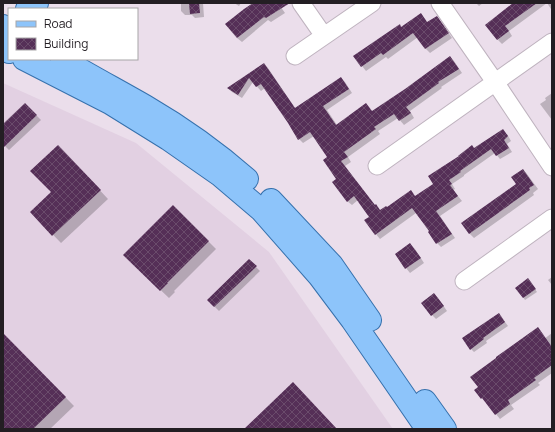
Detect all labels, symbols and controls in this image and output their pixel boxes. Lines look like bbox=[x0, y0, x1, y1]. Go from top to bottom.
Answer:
legend bbox=[8, 8, 138, 60]
text: Road bbox=[44, 15, 72, 32]
text: Building bbox=[44, 35, 88, 52]

